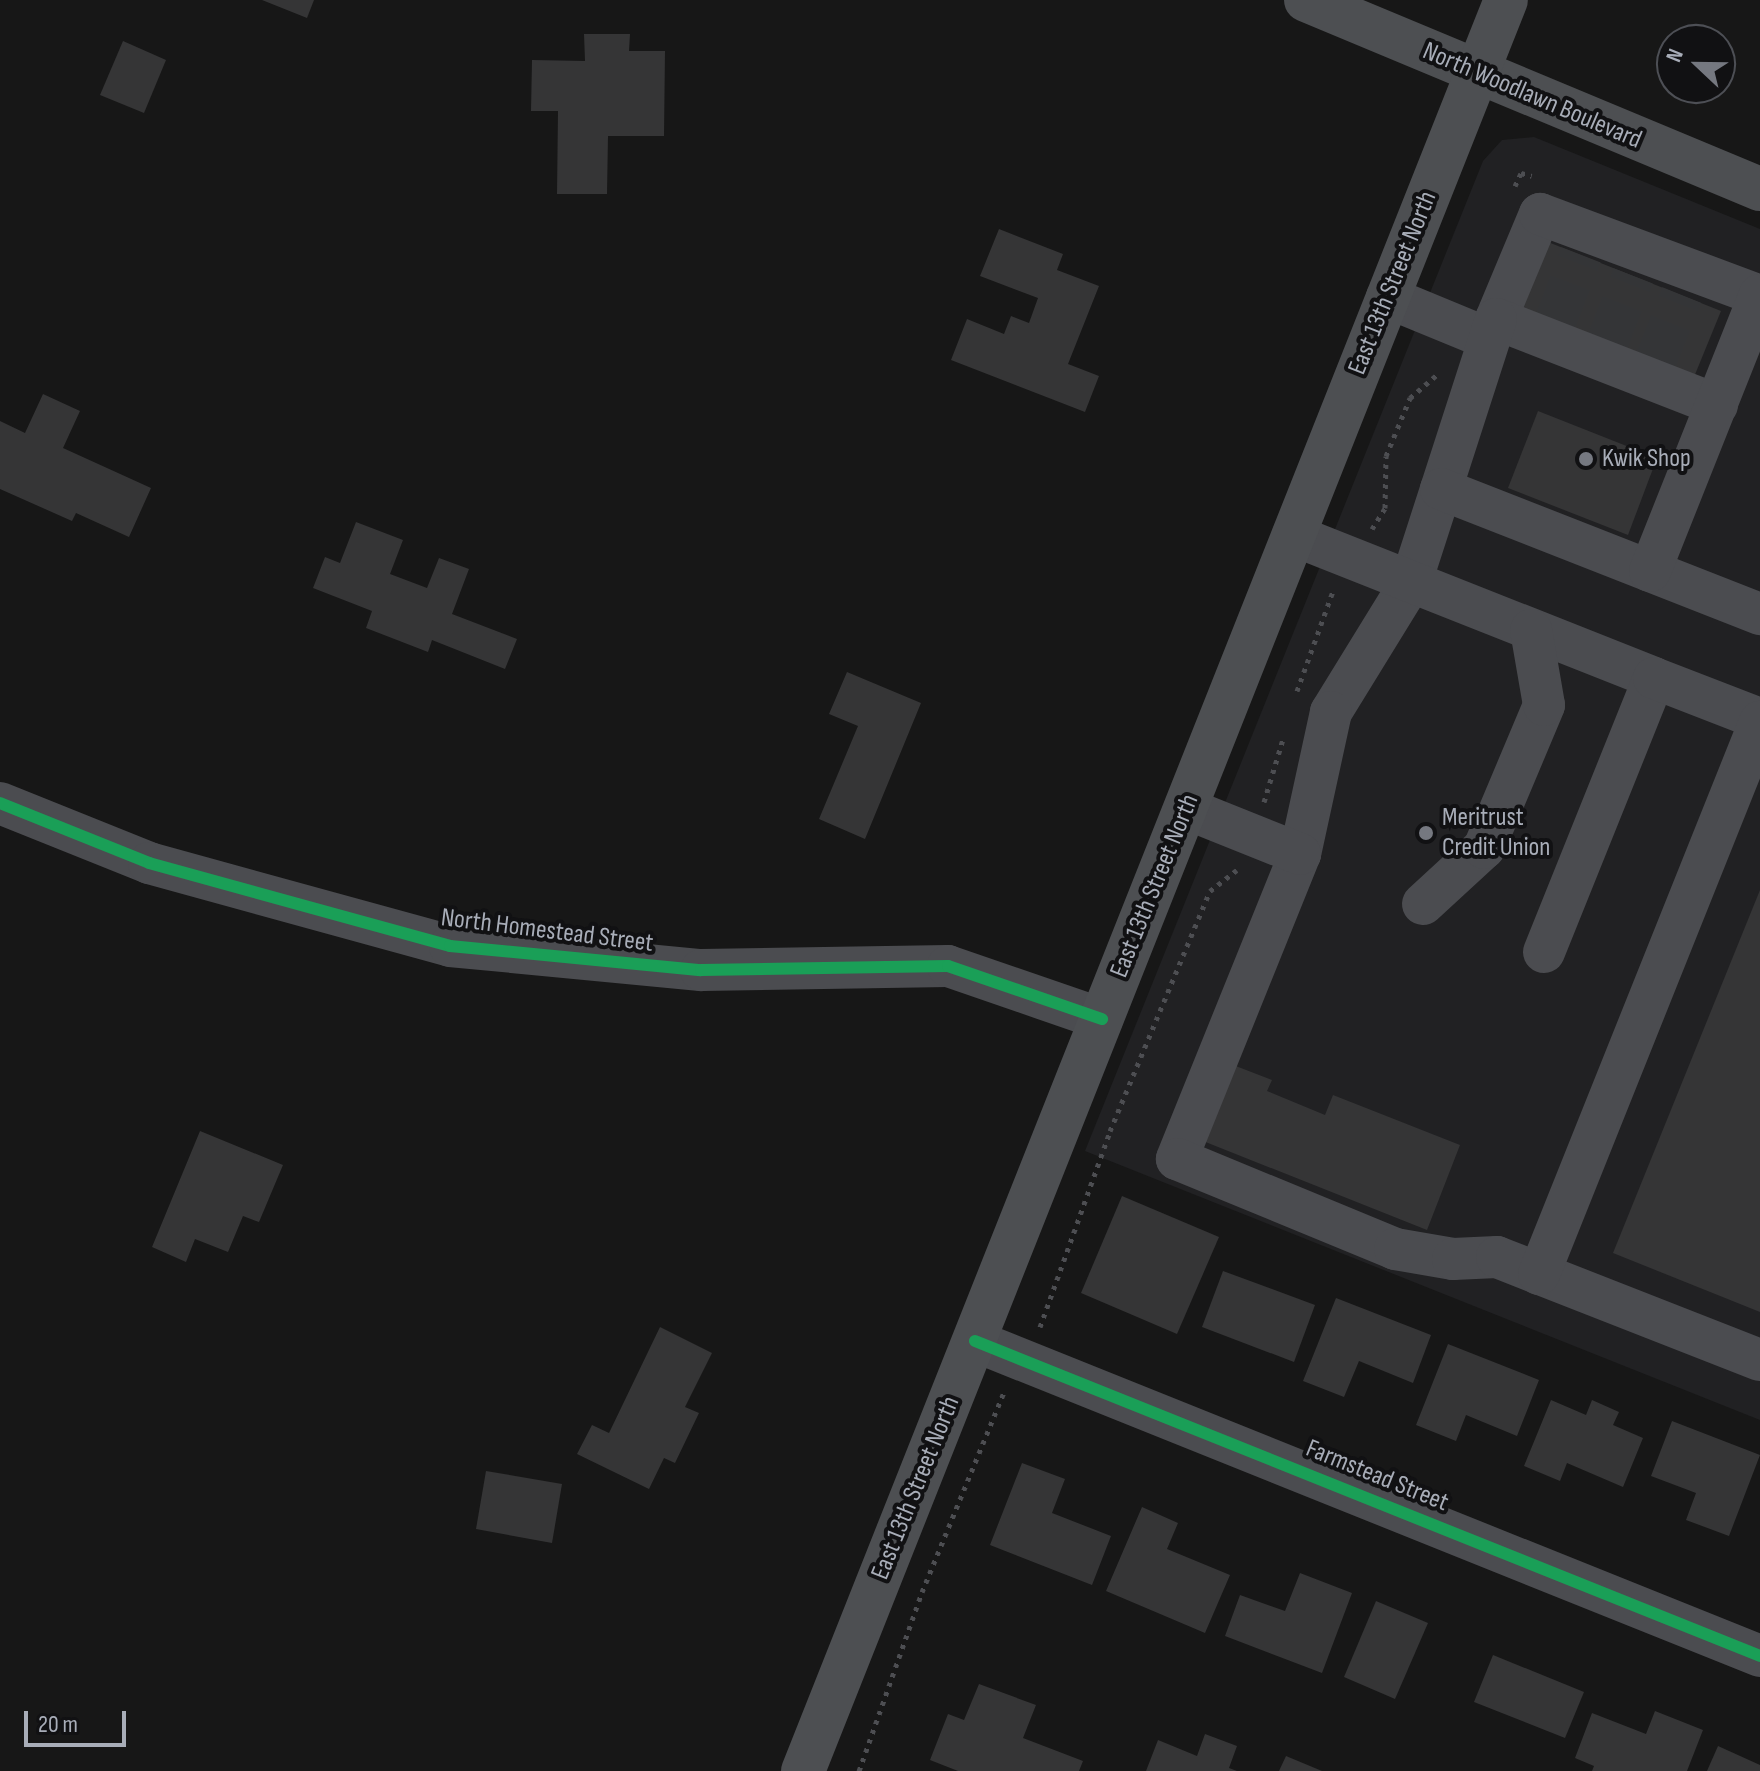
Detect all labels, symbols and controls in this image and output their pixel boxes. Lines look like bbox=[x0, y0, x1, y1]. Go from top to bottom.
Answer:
north arrow bbox=[1656, 24, 1736, 104]
street label: North Woodlawn Boulevard bbox=[1418, 36, 1646, 156]
text: N bbox=[1660, 45, 1690, 66]
street label: East 13th Street North bbox=[1342, 187, 1444, 379]
place label: Kwik Shop bbox=[1602, 443, 1691, 475]
marker: Kwik Shop bbox=[1577, 450, 1595, 468]
street label: East 13th Street North bbox=[1104, 790, 1206, 982]
place label: Meritrust Credit Union bbox=[1442, 802, 1550, 864]
marker: Meritrust Credit Union bbox=[1417, 824, 1435, 842]
street label: North Homestead Street bbox=[439, 903, 655, 959]
street label: East 13th Street North bbox=[865, 1392, 967, 1584]
street label: Farmstead Street bbox=[1301, 1433, 1453, 1519]
scale bar bbox=[28, 1695, 130, 1745]
text: 20 m bbox=[38, 1710, 78, 1739]

